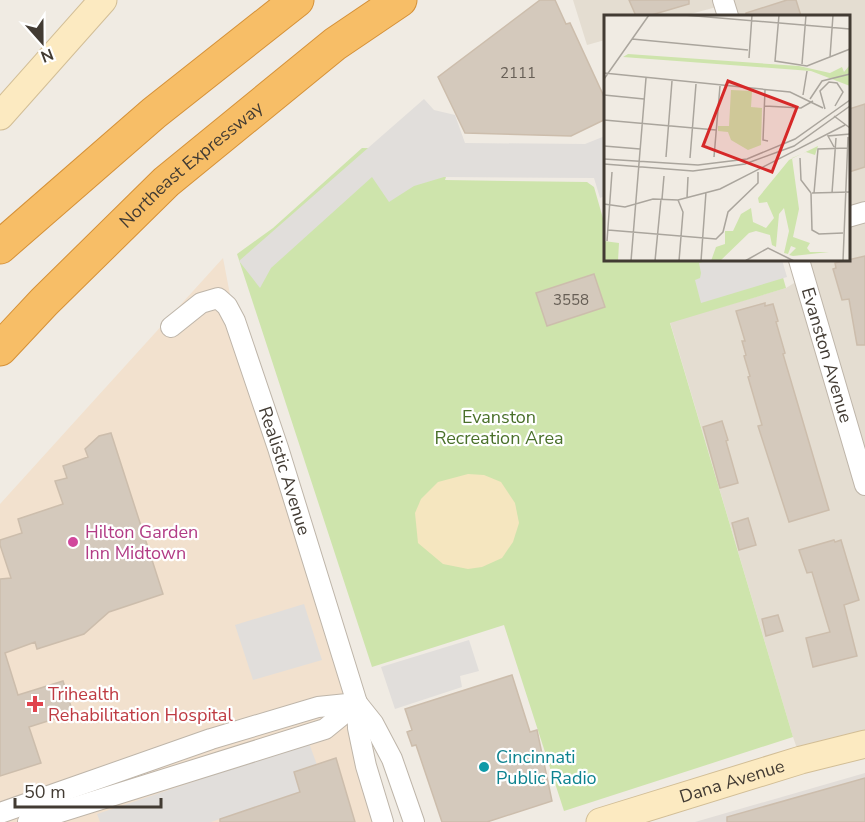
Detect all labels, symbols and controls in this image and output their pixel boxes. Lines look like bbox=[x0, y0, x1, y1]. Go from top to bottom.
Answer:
north arrow bbox=[12, 12, 72, 72]
inset map bbox=[604, 15, 850, 261]
text: N bbox=[37, 43, 57, 67]
house number: 2111 bbox=[500, 63, 536, 83]
street label: Northeast Expressway bbox=[114, 95, 269, 233]
street label: Evanston Avenue bbox=[796, 284, 858, 426]
house number: 3558 bbox=[553, 290, 589, 310]
street label: Realistic Avenue bbox=[253, 403, 316, 538]
park label: Evanston Recreation Area bbox=[434, 405, 564, 450]
place label: Hilton Garden Inn Midtown bbox=[85, 520, 198, 565]
marker: Hilton Garden Inn Midtown bbox=[66, 535, 80, 549]
place label: Trihealth Rehabilitation Hospital bbox=[48, 682, 233, 727]
marker: Trihealth Rehabilitation Hospital bbox=[26, 695, 44, 713]
place label: Cincinnati Public Radio bbox=[496, 745, 597, 790]
street label: Dana Avenue bbox=[676, 754, 787, 809]
marker: Cincinnati Public Radio bbox=[477, 760, 491, 774]
scale bar bbox=[15, 771, 160, 809]
text: 50 m bbox=[24, 780, 66, 804]

